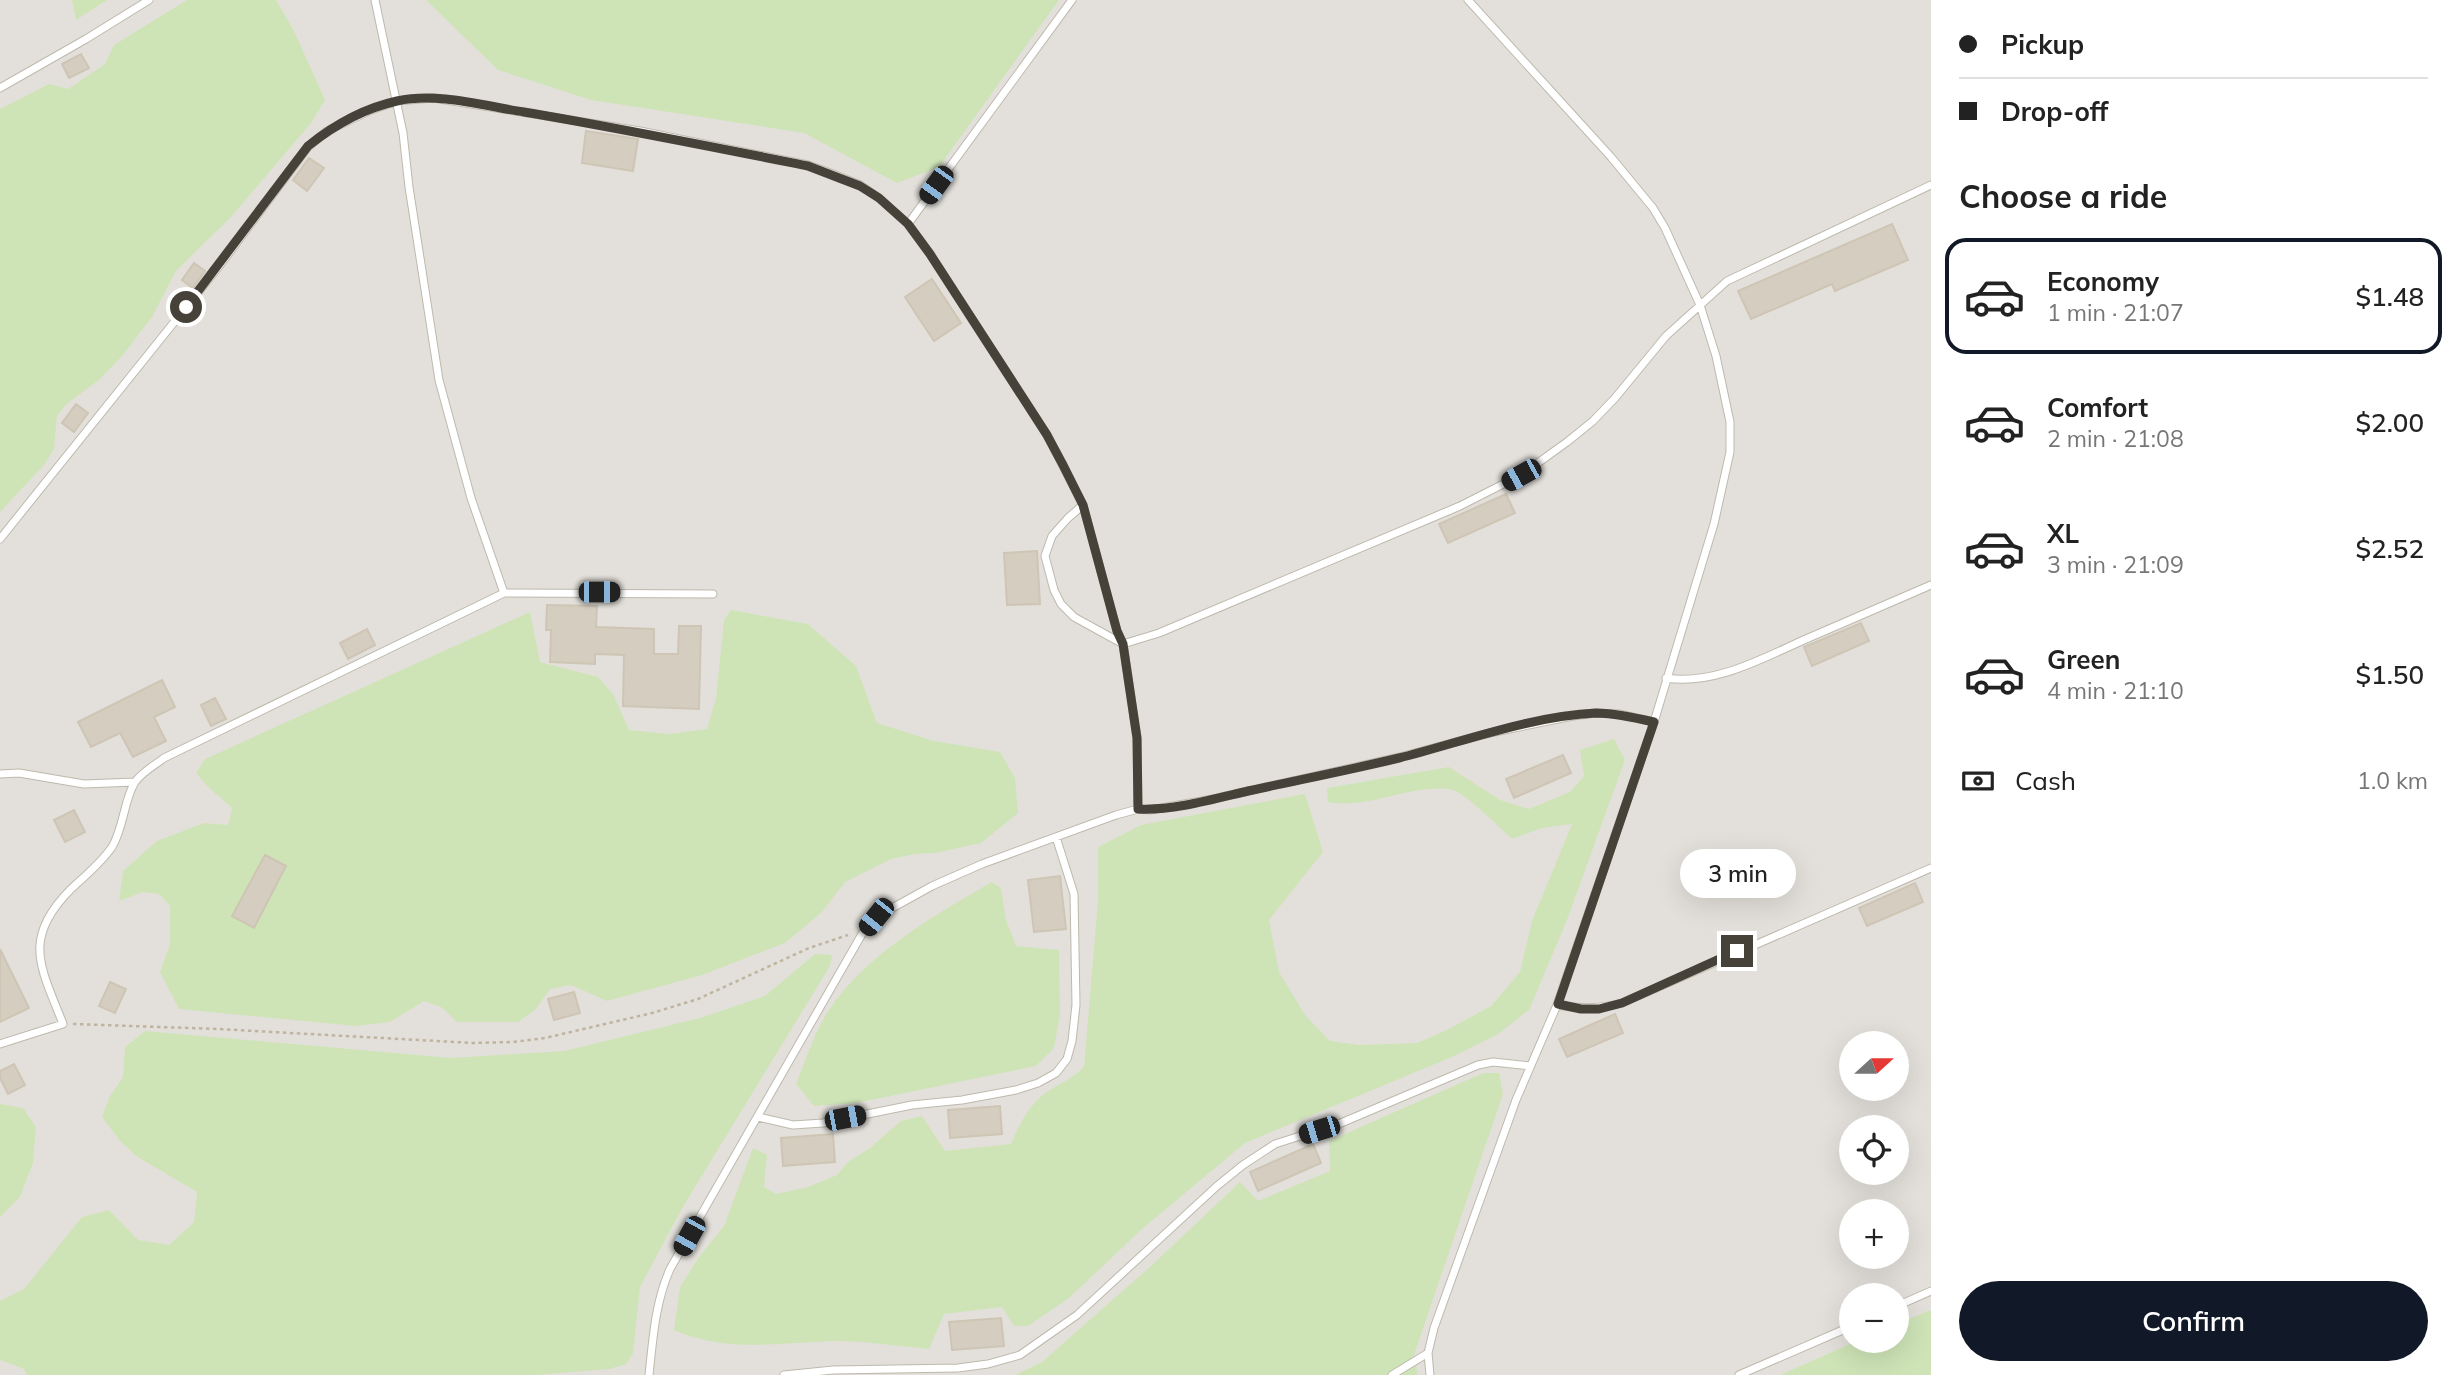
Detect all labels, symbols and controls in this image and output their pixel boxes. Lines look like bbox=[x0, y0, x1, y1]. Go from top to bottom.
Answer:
text: Pickup bbox=[2001, 28, 2084, 61]
text: Drop-off bbox=[2001, 95, 2108, 128]
car bbox=[916, 162, 957, 208]
text: Choose a ride bbox=[1959, 176, 2167, 216]
icon: car bbox=[1963, 265, 2026, 328]
text: Economy bbox=[2047, 265, 2159, 298]
text: $1.48 bbox=[2355, 280, 2424, 313]
route start bbox=[170, 291, 202, 323]
text: 1 min · 21:07 bbox=[2047, 298, 2184, 327]
icon: car bbox=[1963, 391, 2026, 454]
text: Comfort bbox=[2047, 391, 2148, 424]
text: $2.00 bbox=[2355, 406, 2424, 439]
text: 2 min · 21:08 bbox=[2047, 424, 2184, 453]
car bbox=[1498, 456, 1545, 494]
icon: car bbox=[1963, 517, 2026, 580]
text: XL bbox=[2047, 517, 2079, 550]
text: $2.52 bbox=[2355, 532, 2424, 565]
text: 3 min · 21:09 bbox=[2047, 550, 2184, 579]
car bbox=[579, 582, 621, 603]
icon: car bbox=[1963, 643, 2026, 706]
text: Green bbox=[2047, 643, 2120, 676]
text: $1.50 bbox=[2355, 658, 2424, 691]
text: 4 min · 21:10 bbox=[2047, 676, 2184, 705]
icon: cash bbox=[1959, 762, 1997, 800]
text: Cash bbox=[2015, 764, 2076, 797]
text: 1.0 km bbox=[2357, 766, 2428, 795]
callout: 3 min bbox=[1679, 850, 1795, 898]
text: 3 min bbox=[1708, 859, 1768, 888]
car bbox=[855, 894, 898, 940]
route end bbox=[1721, 935, 1753, 967]
north arrow bbox=[1839, 1031, 1909, 1101]
map controls bbox=[1839, 1031, 1909, 1353]
car bbox=[823, 1104, 868, 1132]
car bbox=[1296, 1114, 1343, 1146]
button: locate bbox=[1839, 1115, 1909, 1185]
button: + bbox=[1839, 1199, 1909, 1269]
car bbox=[670, 1213, 709, 1259]
button: Confirm bbox=[1959, 1281, 2428, 1361]
button: − bbox=[1839, 1283, 1909, 1353]

